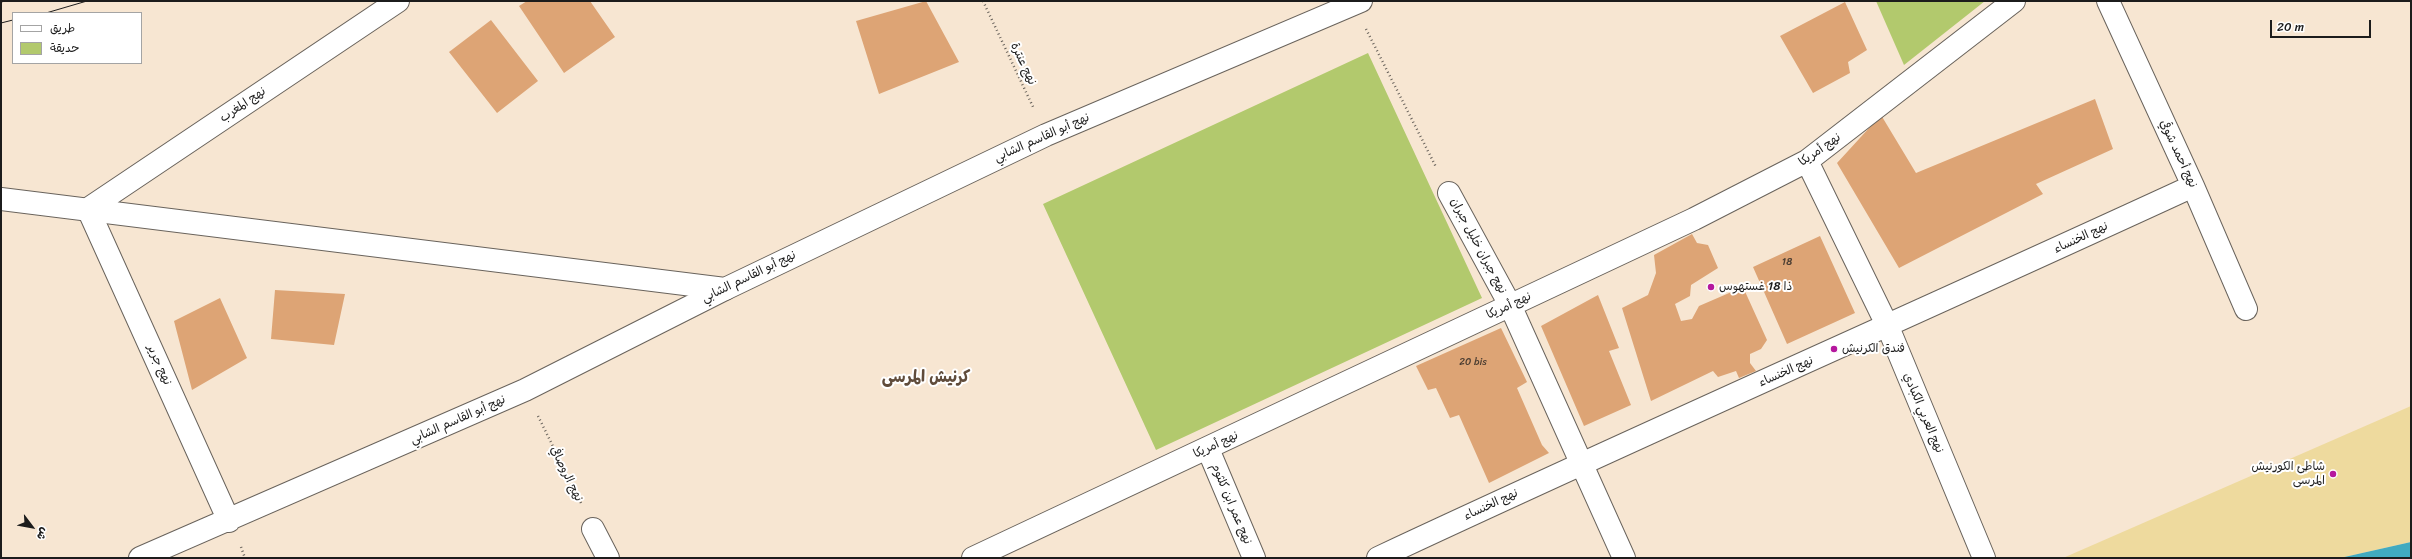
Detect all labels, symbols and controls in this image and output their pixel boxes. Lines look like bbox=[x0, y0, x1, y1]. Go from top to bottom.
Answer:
legend bbox=[12, 12, 142, 64]
scale bar bbox=[2272, 12, 2373, 38]
text: 20 m bbox=[2277, 16, 2304, 38]
text: طريق bbox=[50, 17, 75, 39]
text: حديقة bbox=[50, 37, 79, 59]
street label: نهج عنترة bbox=[1007, 40, 1039, 88]
street label: نهج المغرب bbox=[217, 84, 269, 126]
street label: نهج أبو القاسم الشابي bbox=[992, 110, 1092, 166]
street label: نهج أحمد شوقي bbox=[2156, 118, 2200, 190]
street label: نهج أمريكا bbox=[1796, 130, 1844, 170]
street label: نهج جبران خليل جبران bbox=[1447, 196, 1509, 296]
street label: نهج الخنساء bbox=[2051, 219, 2111, 257]
street label: نهج أبو القاسم الشابي bbox=[700, 248, 798, 306]
house number: 18 bbox=[1782, 256, 1792, 268]
place label: ذا 18 غستهوس bbox=[1719, 280, 1792, 294]
marker: ذا 18 غستهوس bbox=[1706, 282, 1716, 292]
street label: نهج أمريكا bbox=[1484, 289, 1534, 323]
street label: نهج جرير bbox=[144, 342, 174, 388]
place label: فندق الكرنيش bbox=[1842, 342, 1905, 356]
marker: فندق الكرنيش bbox=[1829, 344, 1839, 354]
street label: نهج الخنساء bbox=[1756, 354, 1816, 390]
house number: 20 bis bbox=[1459, 356, 1487, 368]
district label: كرنيش المرسى bbox=[882, 368, 970, 388]
street label: نهج العربي الكبادي bbox=[1900, 371, 1946, 455]
street label: نهج أبو القاسم الشابي bbox=[408, 392, 508, 448]
street label: نهج أمريكا bbox=[1191, 428, 1241, 462]
street label: نهج الروصافي bbox=[546, 444, 586, 504]
place label: شاطئ الكورنيش المرسى bbox=[2251, 460, 2325, 488]
street label: نهج عمر ابن كلثوم bbox=[1207, 461, 1255, 547]
marker: شاطئ الكورنيش المرسى bbox=[2328, 469, 2338, 479]
street label: نهج الخنساء bbox=[1461, 486, 1521, 524]
north arrow bbox=[12, 507, 52, 547]
text: ش bbox=[31, 523, 54, 544]

